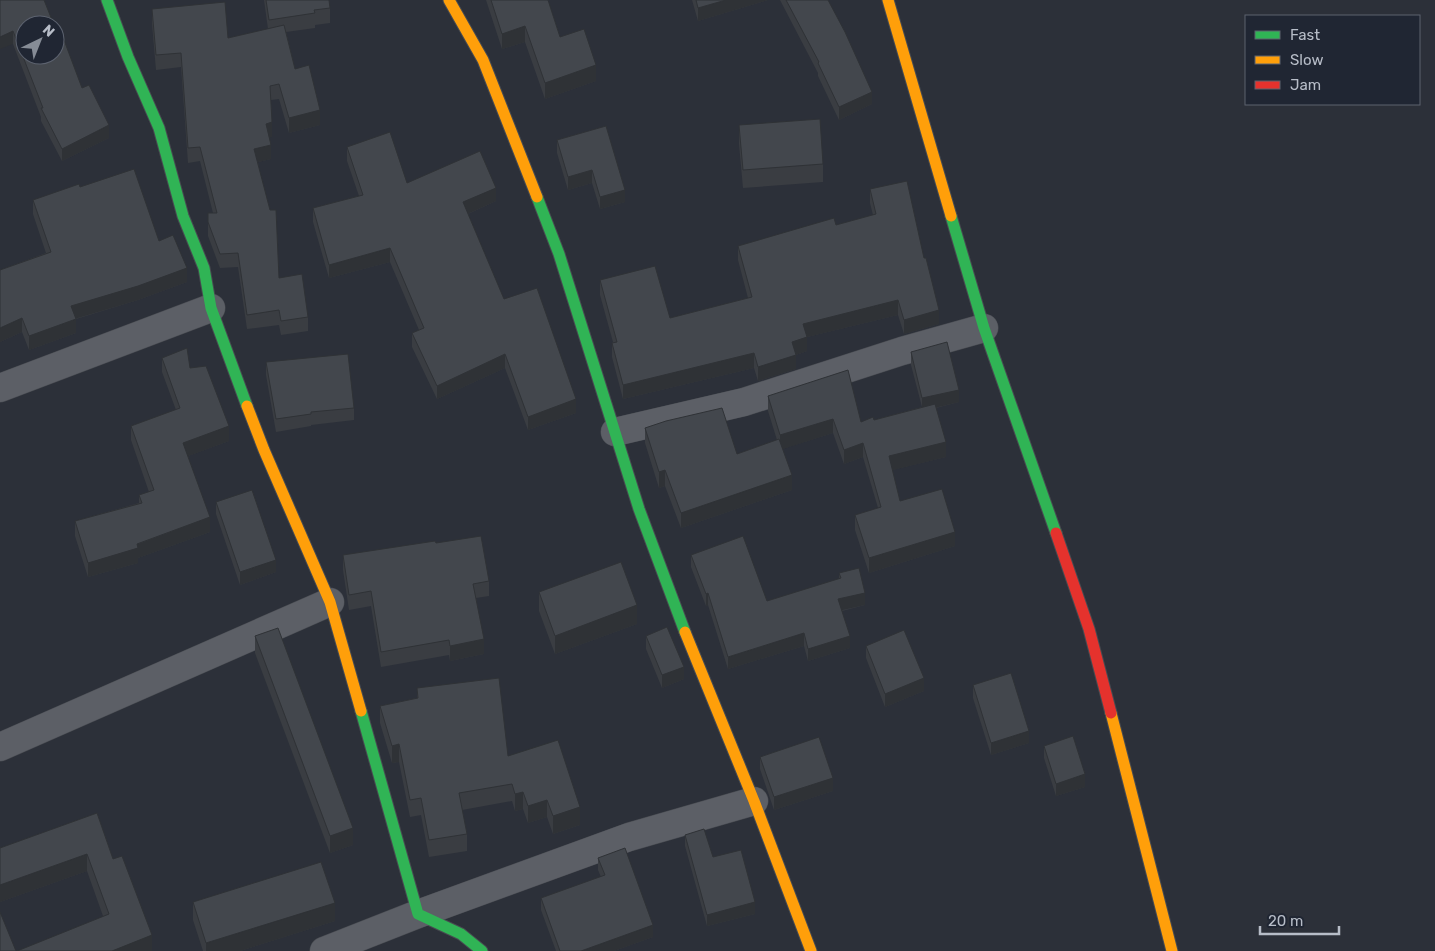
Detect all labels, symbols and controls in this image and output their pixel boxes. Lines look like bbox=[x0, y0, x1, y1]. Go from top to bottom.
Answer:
north arrow bbox=[15, 15, 65, 65]
legend bbox=[1245, 15, 1420, 105]
text: N bbox=[39, 21, 58, 41]
text: Fast bbox=[1290, 26, 1320, 44]
text: Slow bbox=[1290, 51, 1323, 69]
text: Jam bbox=[1290, 76, 1321, 94]
scale bar bbox=[1260, 904, 1339, 936]
text: 20 m bbox=[1268, 912, 1303, 930]

